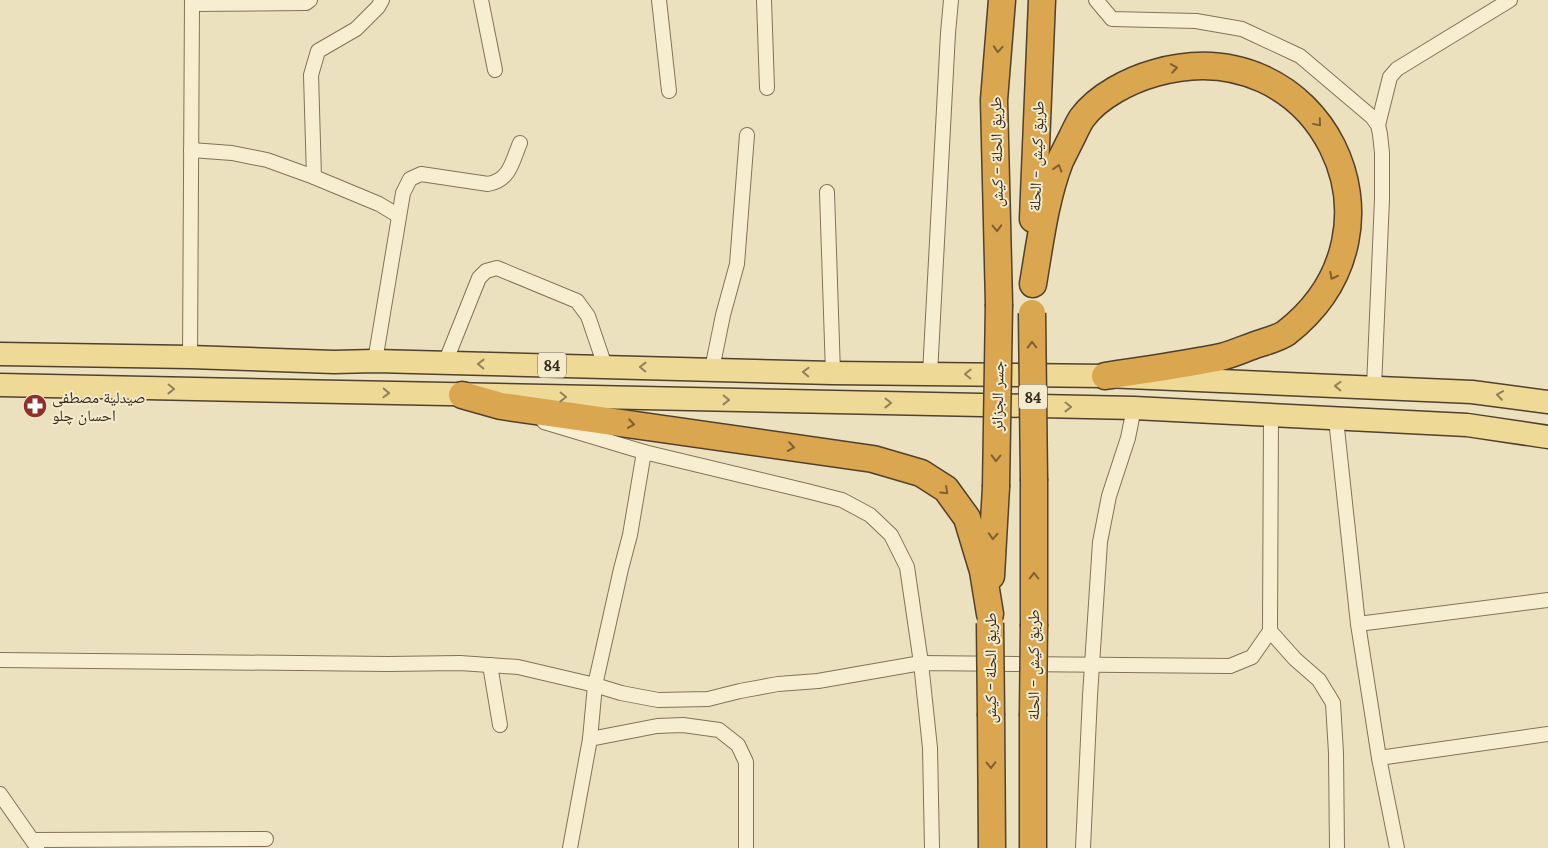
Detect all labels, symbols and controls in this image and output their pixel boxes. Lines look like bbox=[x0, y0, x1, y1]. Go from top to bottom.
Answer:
one-way arrow bbox=[993, 45, 1004, 53]
one-way arrow bbox=[1169, 64, 1178, 74]
street label: طريق الحلة - كيش bbox=[985, 96, 1008, 208]
street label: طريق كيش - الحلة bbox=[1024, 100, 1049, 212]
one-way arrow bbox=[1312, 117, 1321, 126]
one-way arrow bbox=[1053, 165, 1063, 173]
one-way arrow bbox=[992, 225, 1002, 233]
one-way arrow bbox=[1329, 270, 1339, 279]
one-way arrow bbox=[1027, 341, 1038, 349]
road number: 84 bbox=[538, 352, 566, 378]
one-way arrow bbox=[477, 358, 485, 369]
street label: جسر الجزائر bbox=[986, 361, 1008, 432]
one-way arrow bbox=[639, 362, 647, 372]
one-way arrow bbox=[802, 367, 810, 377]
one-way arrow bbox=[964, 369, 972, 379]
one-way arrow bbox=[1333, 381, 1341, 391]
one-way arrow bbox=[167, 383, 175, 394]
road number: 84 bbox=[1019, 384, 1047, 410]
place label: صيدلية مصطفى احسان چلو bbox=[52, 387, 146, 426]
one-way arrow bbox=[382, 388, 390, 398]
one-way arrow bbox=[1495, 391, 1504, 401]
one-way arrow bbox=[560, 392, 568, 402]
pharmacy icon: صيدلية مصطفى احسان چلو bbox=[22, 393, 48, 419]
one-way arrow bbox=[722, 395, 730, 406]
one-way arrow bbox=[885, 398, 893, 409]
one-way arrow bbox=[1064, 402, 1072, 412]
one-way arrow bbox=[627, 418, 635, 429]
one-way arrow bbox=[787, 442, 796, 452]
one-way arrow bbox=[991, 454, 1001, 462]
one-way arrow bbox=[940, 485, 949, 494]
one-way arrow bbox=[988, 532, 999, 540]
one-way arrow bbox=[1029, 571, 1039, 579]
street label: طريق كيش - الحلة bbox=[1023, 610, 1044, 720]
street label: طريق الحلة - كيش bbox=[980, 613, 1001, 723]
one-way arrow bbox=[986, 762, 996, 769]

